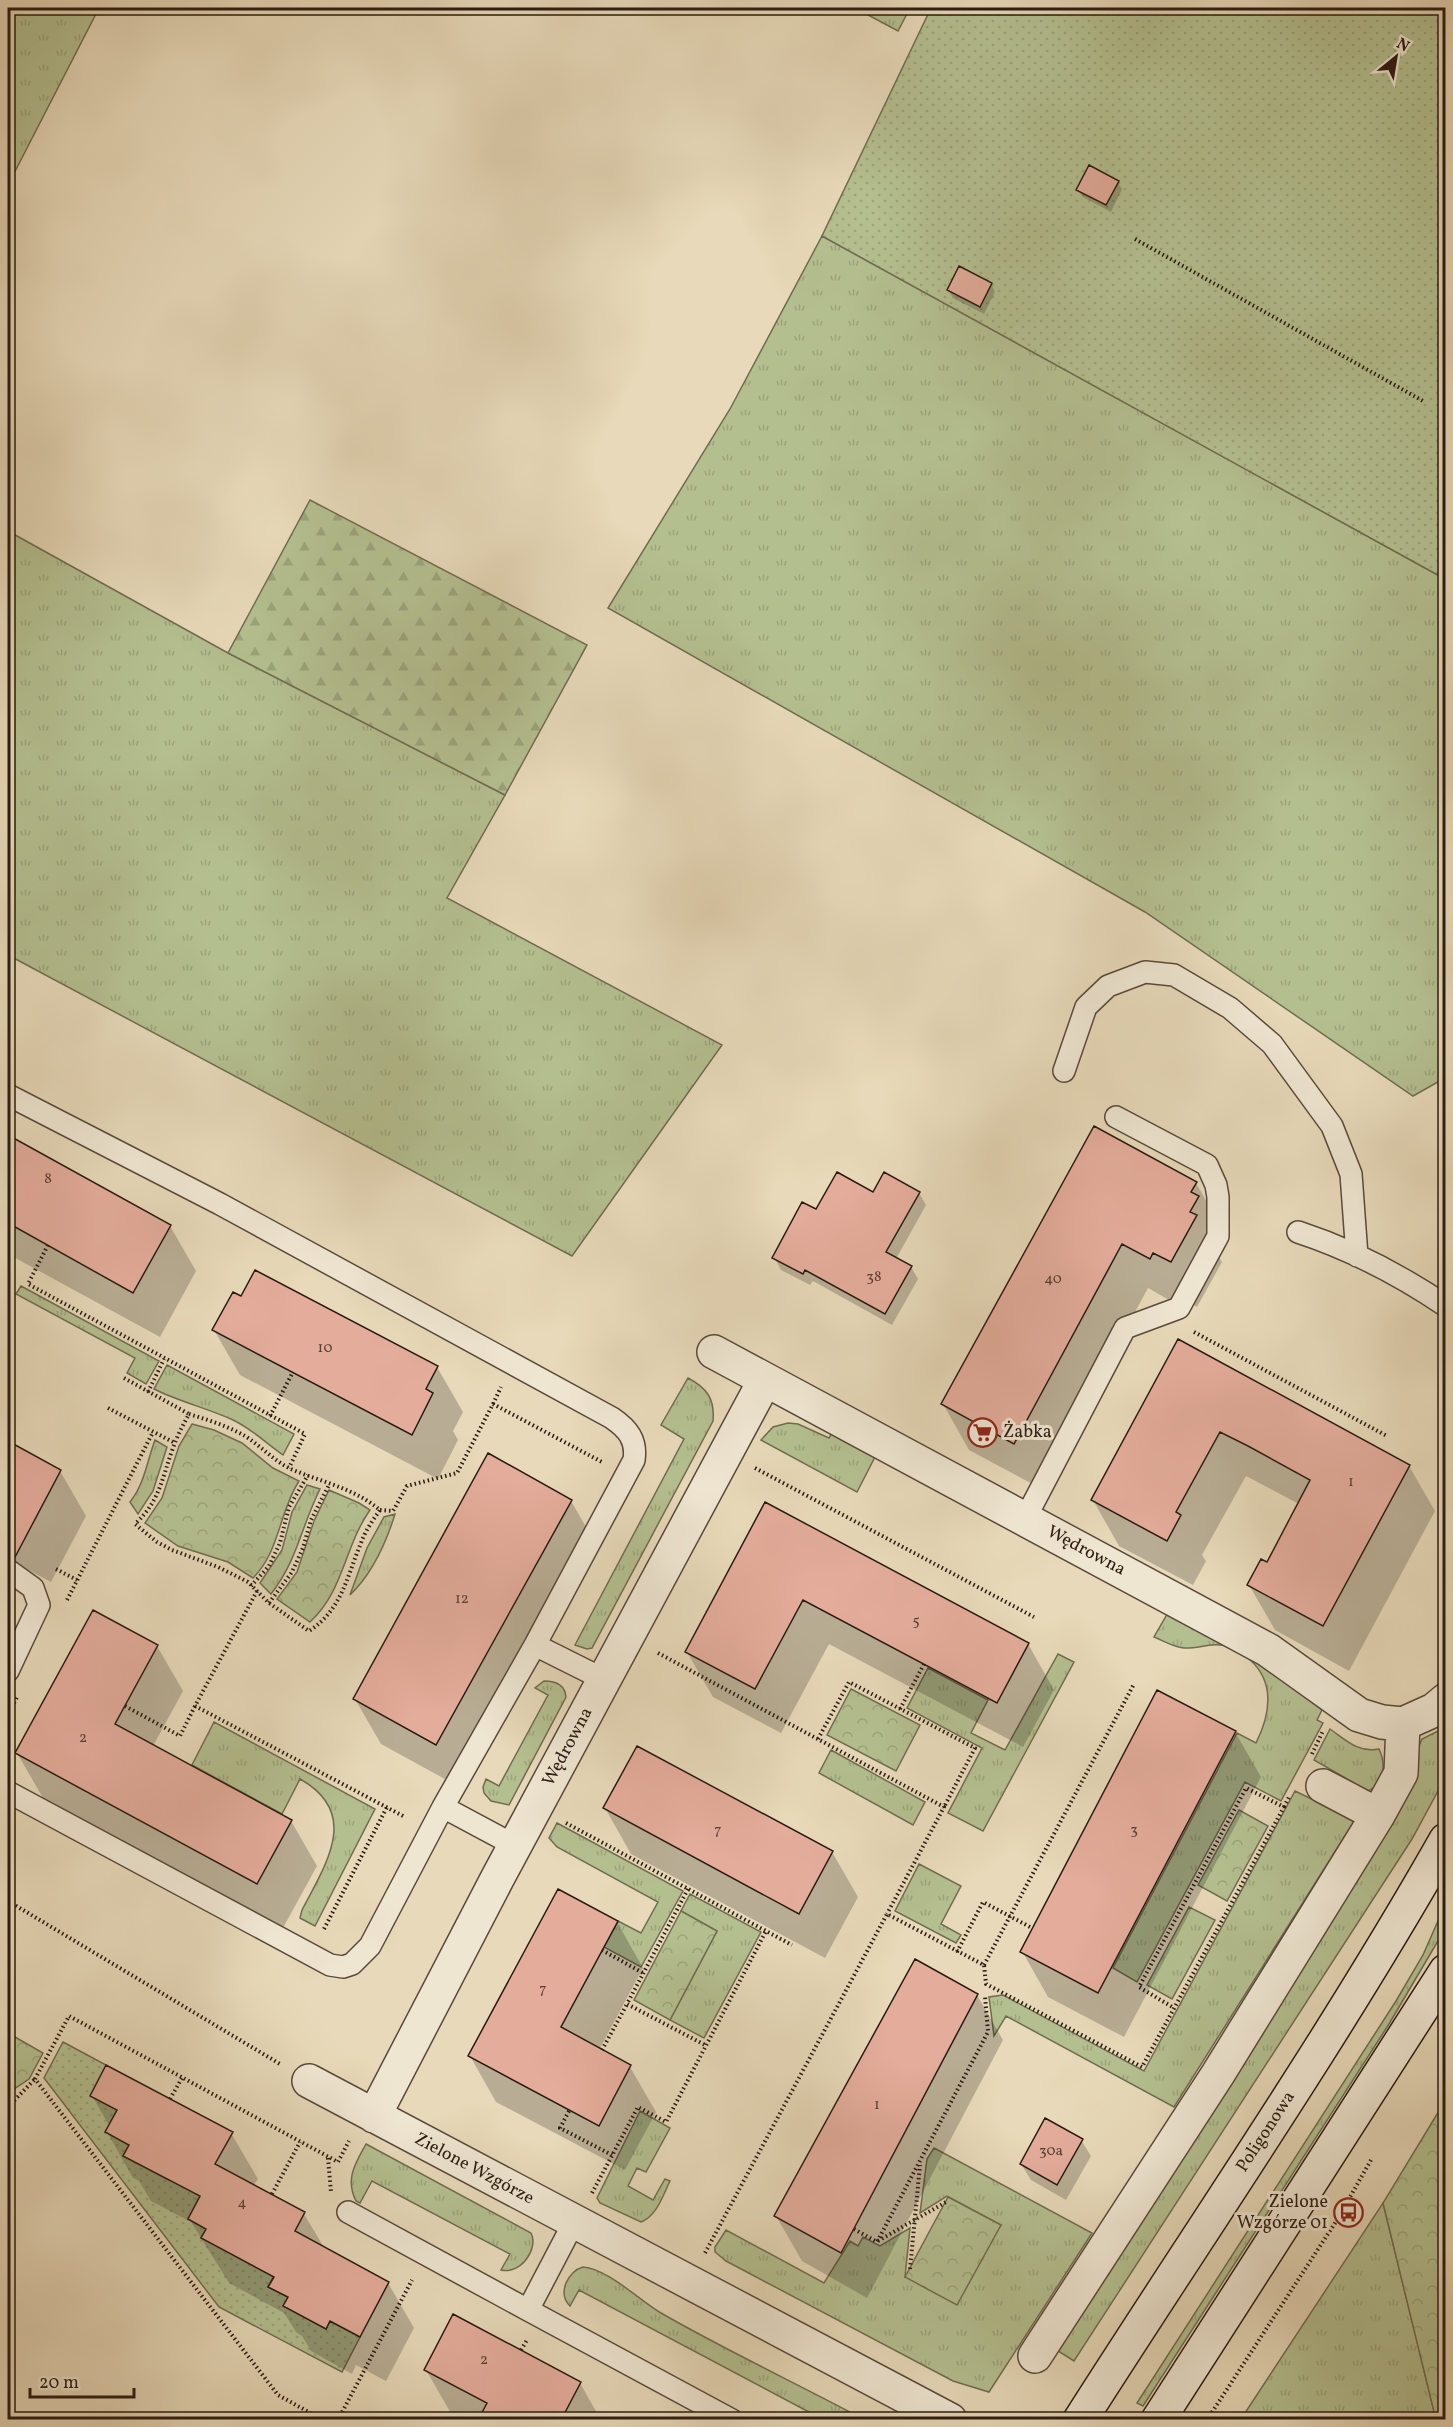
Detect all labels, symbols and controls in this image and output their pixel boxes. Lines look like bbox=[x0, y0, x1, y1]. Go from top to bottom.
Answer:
north arrow bbox=[1366, 27, 1426, 87]
text: N bbox=[1392, 33, 1413, 58]
house number: 8 bbox=[44, 1169, 52, 1190]
house number: 38 bbox=[866, 1267, 882, 1288]
house number: 40 bbox=[1044, 1269, 1062, 1290]
house number: 10 bbox=[318, 1338, 332, 1359]
supermarket icon: Żabka bbox=[966, 1416, 998, 1448]
place label: Żabka bbox=[1003, 1420, 1052, 1445]
house number: 1 bbox=[1348, 1472, 1354, 1493]
street label: Wędrowna bbox=[1042, 1520, 1130, 1582]
house number: 12 bbox=[455, 1589, 469, 1610]
house number: 5 bbox=[912, 1611, 920, 1632]
street label: Wędrowna bbox=[537, 1703, 599, 1791]
house number: 2 bbox=[79, 1728, 87, 1749]
house number: 7 bbox=[714, 1820, 722, 1841]
house number: 3 bbox=[1130, 1820, 1138, 1841]
house number: 7 bbox=[539, 1979, 547, 2000]
street label: Poligonowa bbox=[1230, 2087, 1302, 2177]
house number: 1 bbox=[874, 2095, 880, 2116]
street label: Zielone Wzgórze bbox=[410, 2127, 538, 2211]
house number: 30a bbox=[1039, 2141, 1063, 2162]
place label: Zielone Wzgórze 01 bbox=[1237, 2190, 1328, 2236]
house number: 4 bbox=[238, 2193, 247, 2214]
bus stop icon: Zielone Wzgórze 01 bbox=[1333, 2196, 1365, 2228]
house number: 2 bbox=[480, 2350, 488, 2371]
scale bar bbox=[30, 2361, 134, 2399]
text: 20 m bbox=[39, 2371, 79, 2396]

